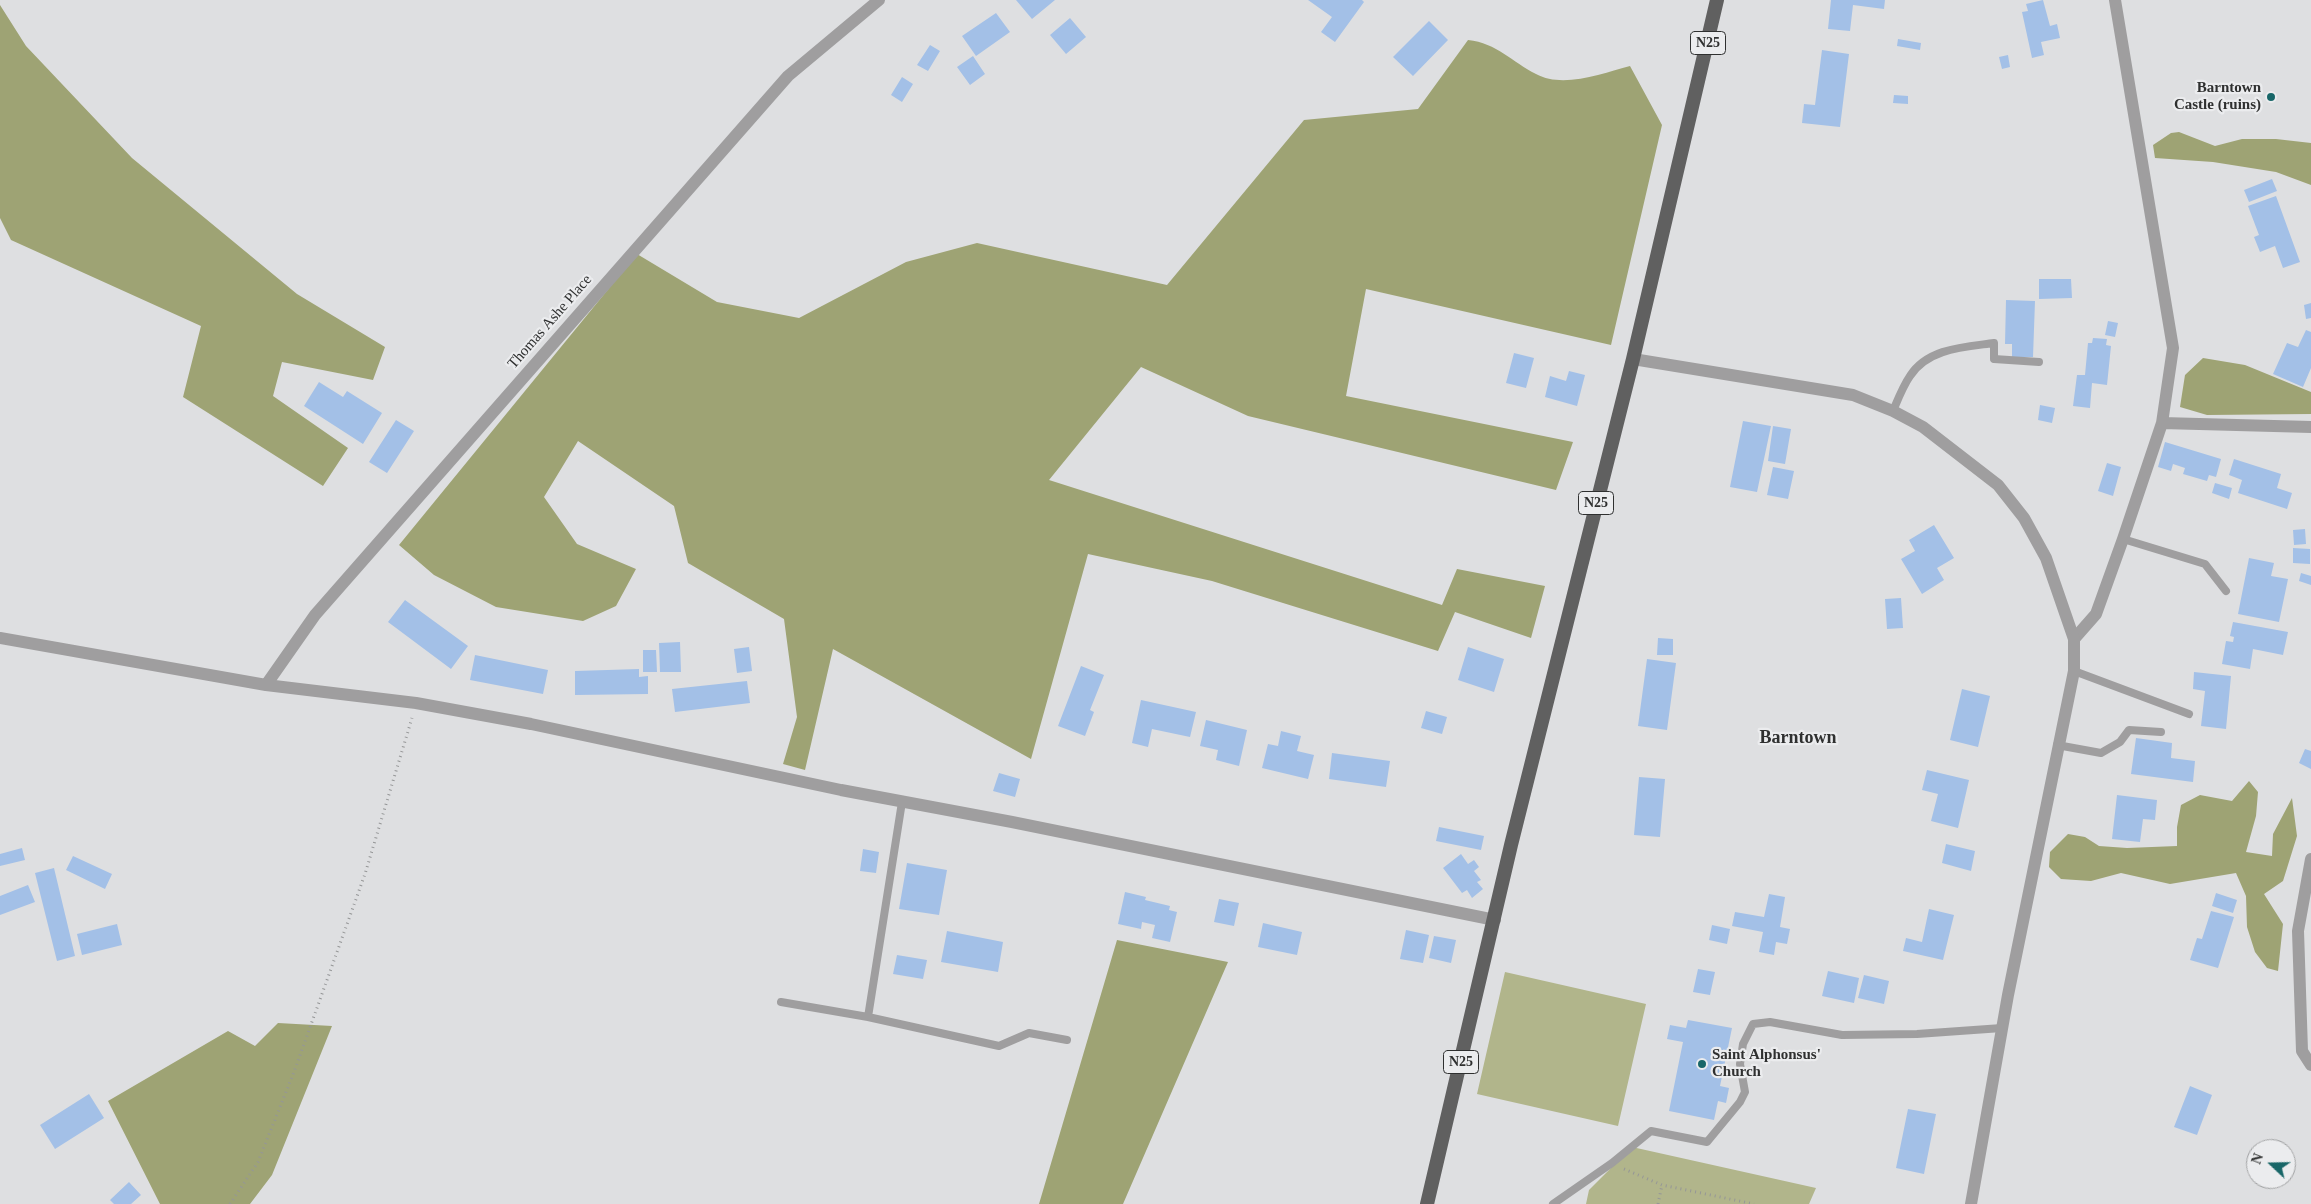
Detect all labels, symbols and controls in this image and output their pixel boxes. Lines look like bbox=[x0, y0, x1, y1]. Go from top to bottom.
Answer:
road number: N25 bbox=[1690, 32, 1726, 54]
place label: Barntown Castle (ruins) bbox=[2174, 79, 2261, 114]
marker: Barntown Castle (ruins) bbox=[2265, 91, 2277, 103]
street label: Thomas Ashe Place bbox=[504, 271, 596, 373]
road number: N25 bbox=[1578, 492, 1614, 514]
district label: Barntown bbox=[1759, 727, 1837, 749]
place label: Saint Alphonsus' Church bbox=[1712, 1046, 1821, 1081]
road number: N25 bbox=[1444, 1050, 1478, 1074]
marker: Saint Alphonsus' Church bbox=[1696, 1058, 1708, 1070]
north arrow bbox=[2246, 1139, 2296, 1189]
text: N bbox=[2249, 1151, 2266, 1166]

